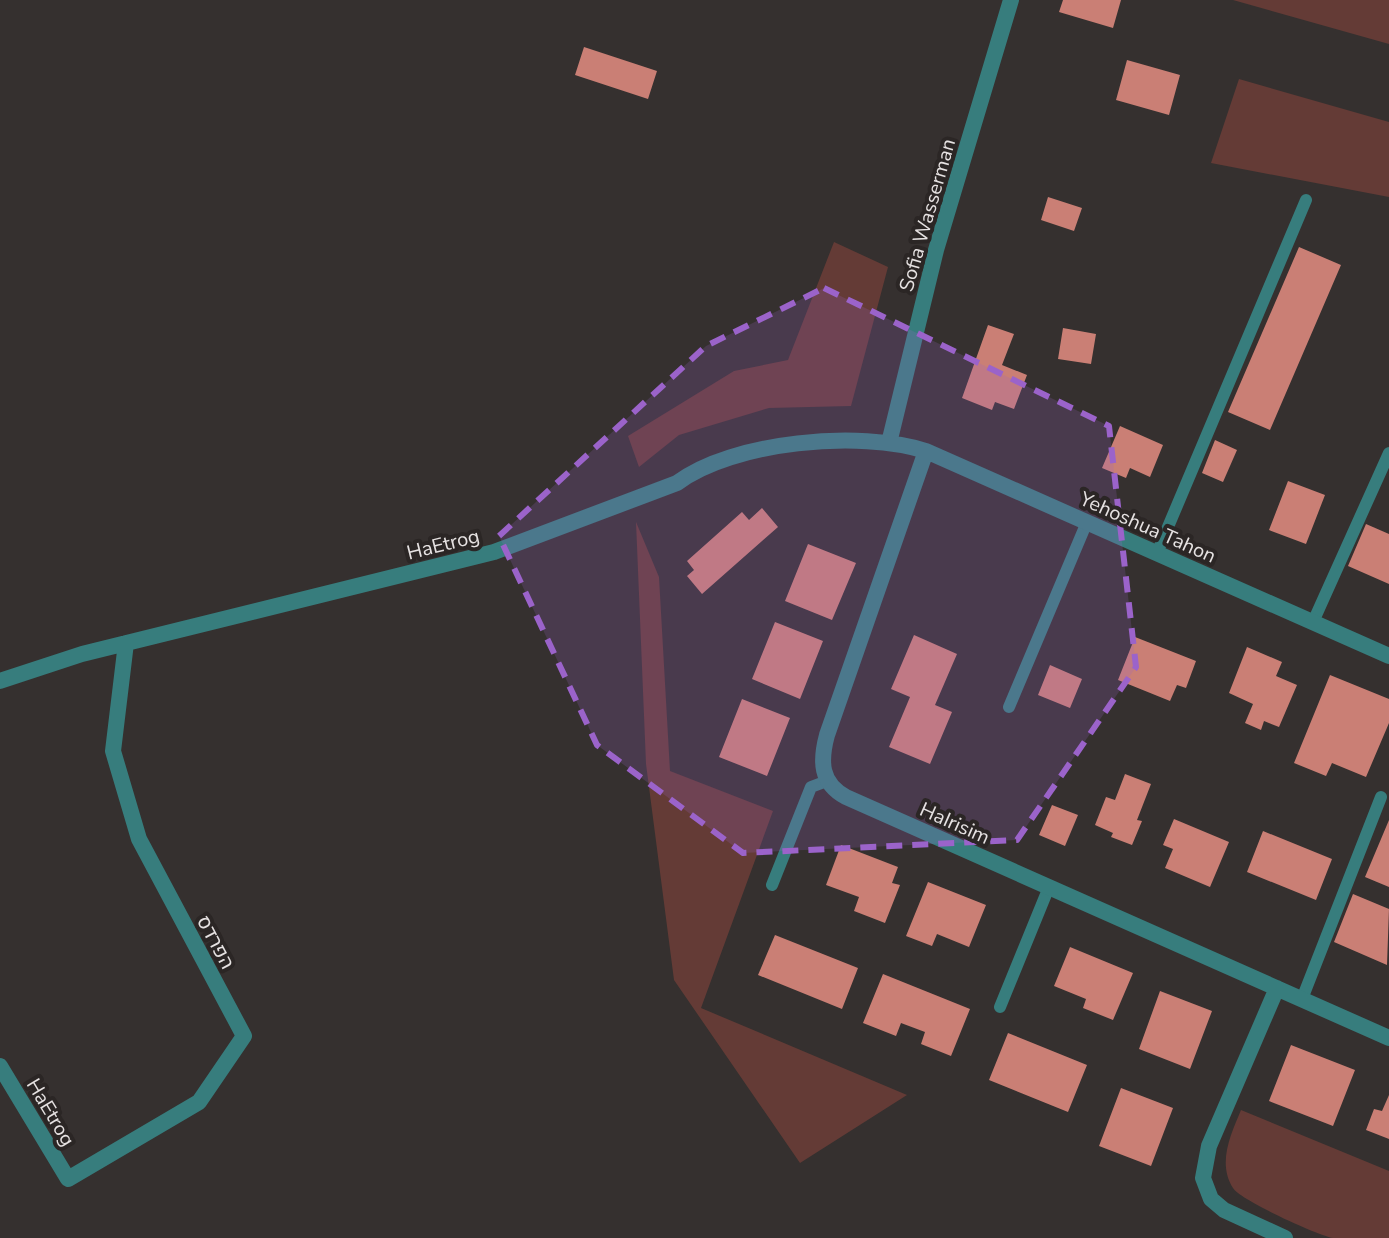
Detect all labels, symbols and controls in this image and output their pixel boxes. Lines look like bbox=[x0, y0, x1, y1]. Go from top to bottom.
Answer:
street label: Sofia Wasserman bbox=[893, 136, 962, 295]
street label: Yehoshua Tahon bbox=[1075, 485, 1220, 570]
street label: HaEtrog bbox=[404, 522, 482, 567]
street label: HaIrisim bbox=[915, 796, 994, 851]
street label: הפרדס bbox=[190, 911, 241, 974]
street label: HaEtrog bbox=[20, 1073, 81, 1151]

